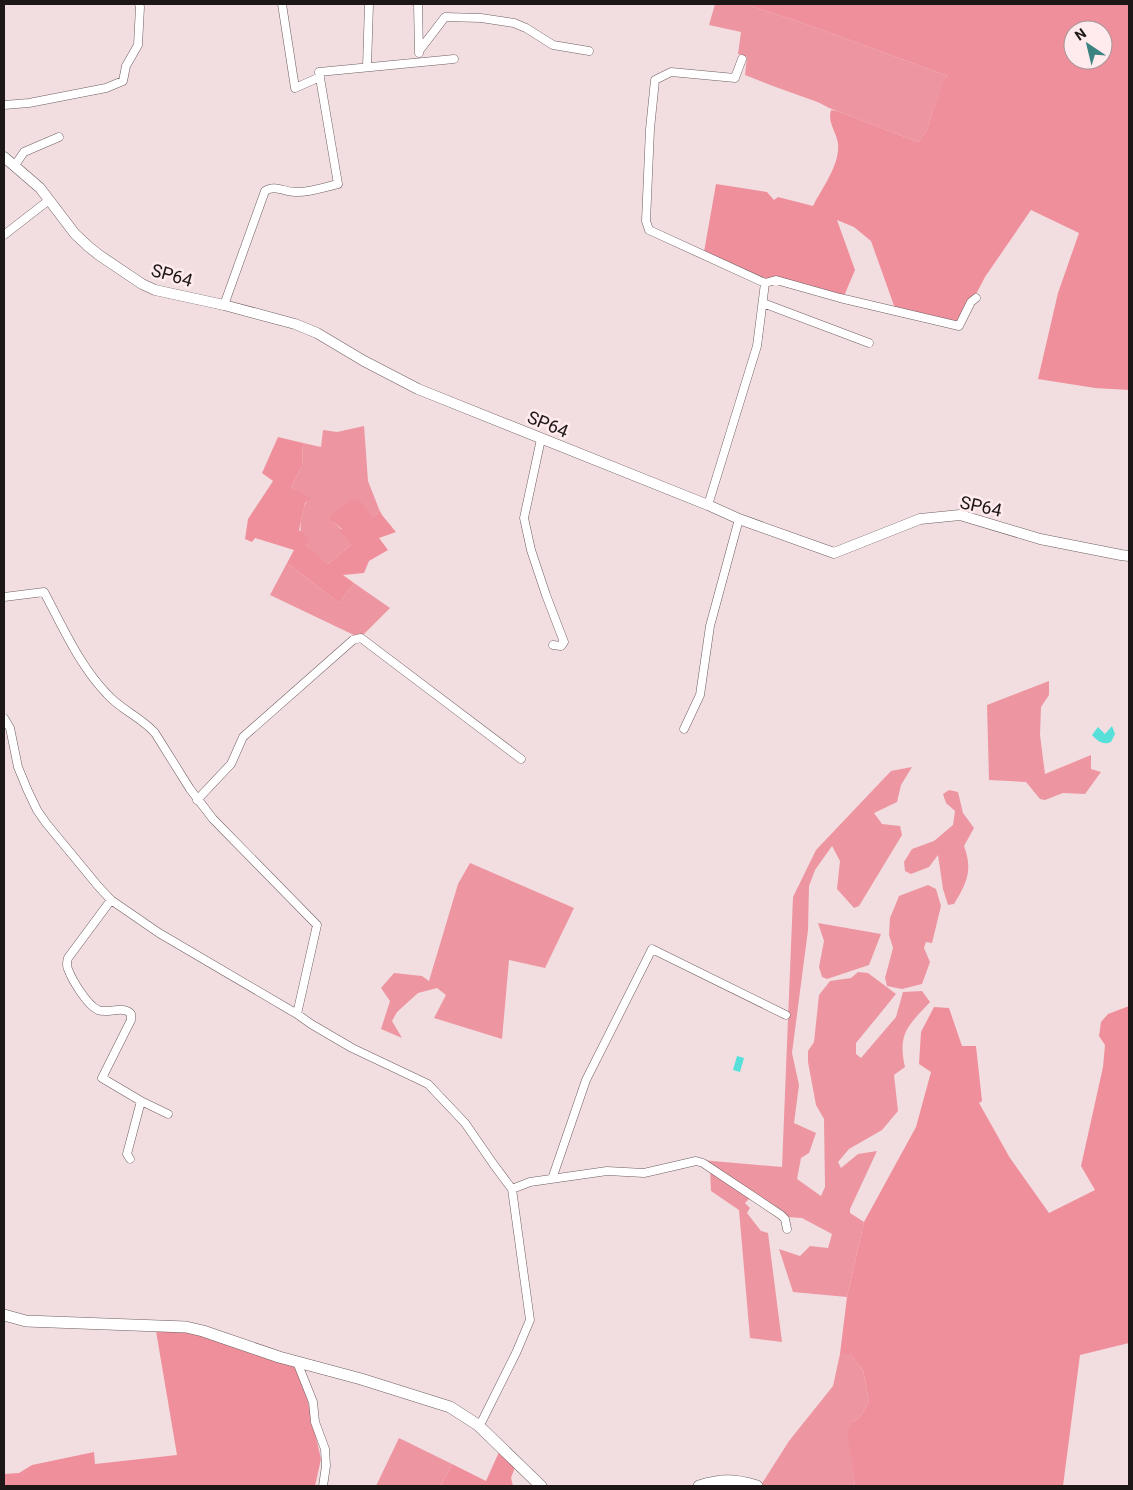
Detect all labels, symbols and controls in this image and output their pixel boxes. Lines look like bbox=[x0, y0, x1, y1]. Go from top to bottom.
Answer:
north arrow bbox=[1063, 20, 1113, 70]
text: N bbox=[1072, 25, 1089, 44]
street label: SP64 bbox=[149, 259, 195, 291]
street label: SP64 bbox=[524, 406, 572, 442]
street label: SP64 bbox=[958, 491, 1004, 521]

